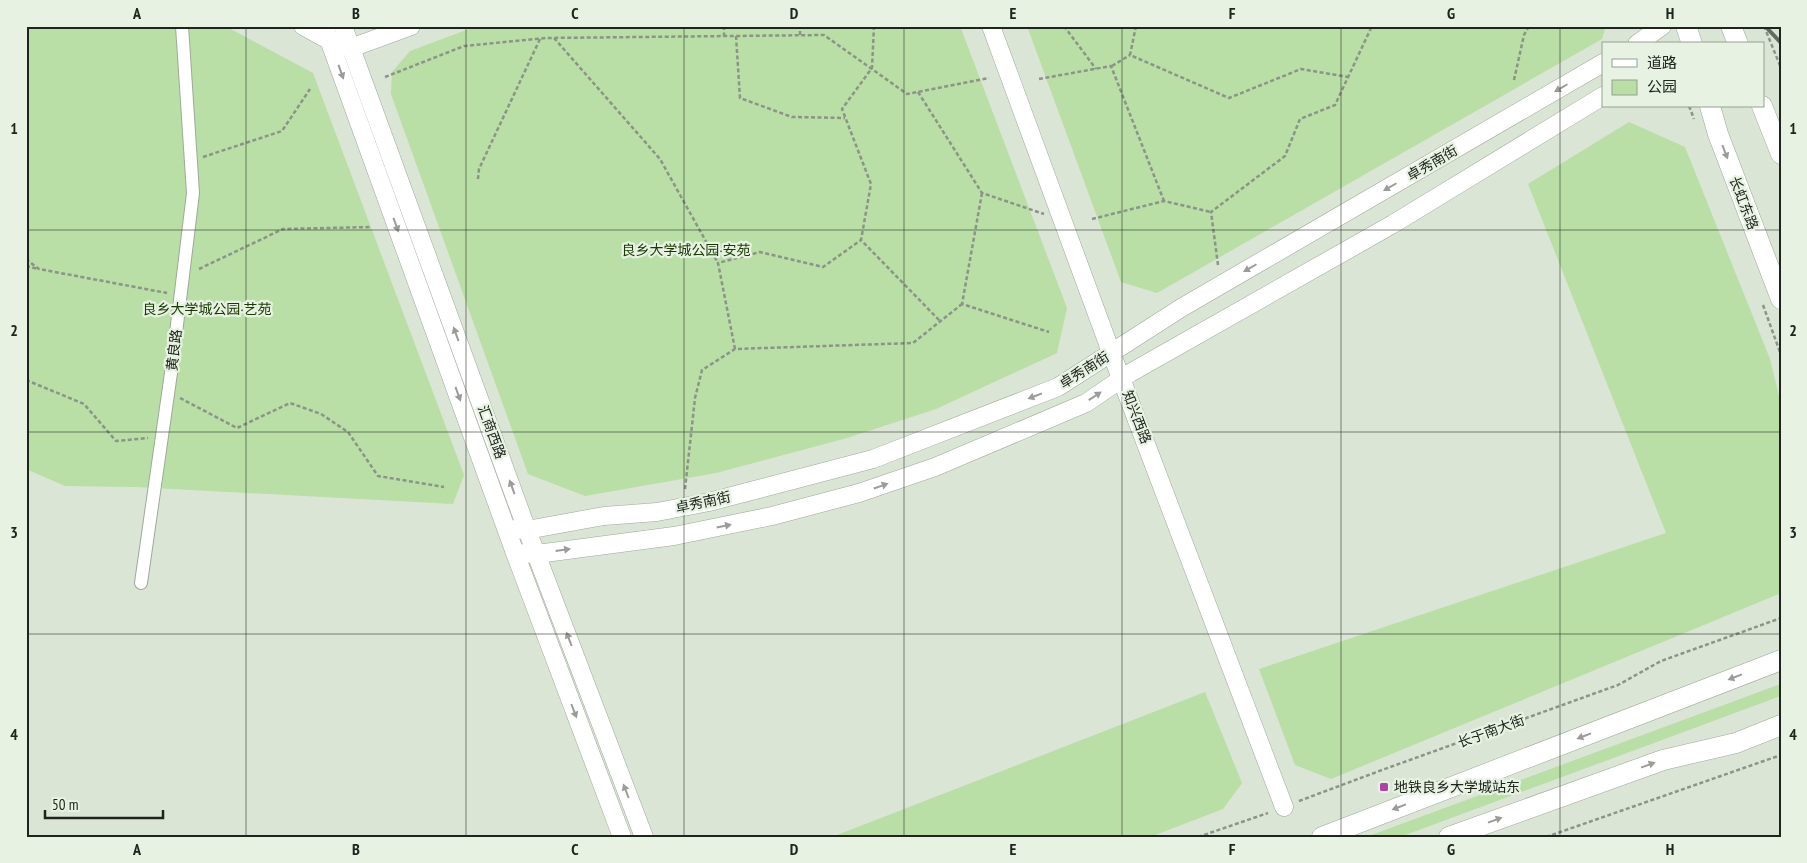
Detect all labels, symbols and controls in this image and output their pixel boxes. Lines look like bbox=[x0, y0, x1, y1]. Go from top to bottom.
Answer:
text: A bbox=[132, 3, 142, 23]
text: B bbox=[352, 3, 360, 23]
text: C bbox=[571, 3, 579, 23]
text: D bbox=[790, 3, 799, 23]
text: E bbox=[1010, 3, 1017, 23]
text: F bbox=[1229, 3, 1236, 23]
text: G bbox=[1447, 3, 1455, 23]
text: H bbox=[1666, 3, 1674, 23]
legend bbox=[1602, 42, 1764, 108]
text: 道路 bbox=[1647, 53, 1677, 72]
one-way arrow bbox=[337, 65, 345, 80]
text: 公园 bbox=[1647, 77, 1677, 96]
one-way arrow bbox=[1555, 83, 1568, 92]
text: 1 bbox=[10, 118, 18, 138]
text: 1 bbox=[1789, 118, 1797, 138]
street label: 卓秀南街 bbox=[1403, 141, 1461, 185]
one-way arrow bbox=[1722, 145, 1729, 160]
street label: 长虹东路 bbox=[1726, 174, 1762, 232]
one-way arrow bbox=[1384, 182, 1397, 191]
one-way arrow bbox=[392, 218, 400, 233]
park label: 良乡大学城公园·安苑 bbox=[622, 241, 750, 259]
one-way arrow bbox=[1243, 264, 1256, 273]
park label: 良乡大学城公园·艺苑 bbox=[143, 300, 271, 318]
text: 2 bbox=[10, 320, 18, 340]
text: 2 bbox=[1789, 320, 1797, 340]
one-way arrow bbox=[452, 327, 459, 342]
street label: 黄良路 bbox=[163, 328, 185, 372]
street label: 卓秀南街 bbox=[1055, 348, 1113, 392]
one-way arrow bbox=[454, 387, 462, 402]
street label: 知兴西路 bbox=[1119, 388, 1155, 446]
one-way arrow bbox=[1089, 391, 1102, 401]
one-way arrow bbox=[1027, 392, 1042, 400]
street label: 汇商西路 bbox=[474, 403, 510, 461]
one-way arrow bbox=[508, 479, 516, 494]
one-way arrow bbox=[874, 481, 889, 489]
street label: 卓秀南街 bbox=[674, 487, 732, 517]
one-way arrow bbox=[716, 521, 732, 529]
text: 3 bbox=[10, 522, 18, 542]
text: 3 bbox=[1789, 522, 1797, 542]
one-way arrow bbox=[556, 546, 572, 554]
one-way arrow bbox=[565, 631, 573, 646]
one-way arrow bbox=[1727, 673, 1742, 681]
one-way arrow bbox=[570, 704, 578, 719]
street label: 长于南大街 bbox=[1455, 711, 1527, 751]
text: 4 bbox=[10, 724, 18, 744]
text: 4 bbox=[1789, 724, 1797, 744]
one-way arrow bbox=[1576, 733, 1591, 740]
one-way arrow bbox=[1641, 761, 1656, 769]
place label: 地铁良乡大学城站东 bbox=[1394, 778, 1520, 796]
marker: 地铁良乡大学城站东 bbox=[1378, 781, 1390, 793]
one-way arrow bbox=[622, 783, 630, 798]
scale bar bbox=[45, 788, 162, 820]
text: 50 m bbox=[52, 795, 78, 814]
one-way arrow bbox=[1392, 804, 1407, 811]
one-way arrow bbox=[1488, 816, 1503, 823]
text: A bbox=[132, 839, 142, 859]
text: B bbox=[352, 839, 360, 859]
text: C bbox=[571, 839, 579, 859]
text: D bbox=[790, 839, 799, 859]
text: E bbox=[1010, 839, 1017, 859]
text: F bbox=[1229, 839, 1236, 859]
text: G bbox=[1447, 839, 1455, 859]
text: H bbox=[1666, 839, 1674, 859]

